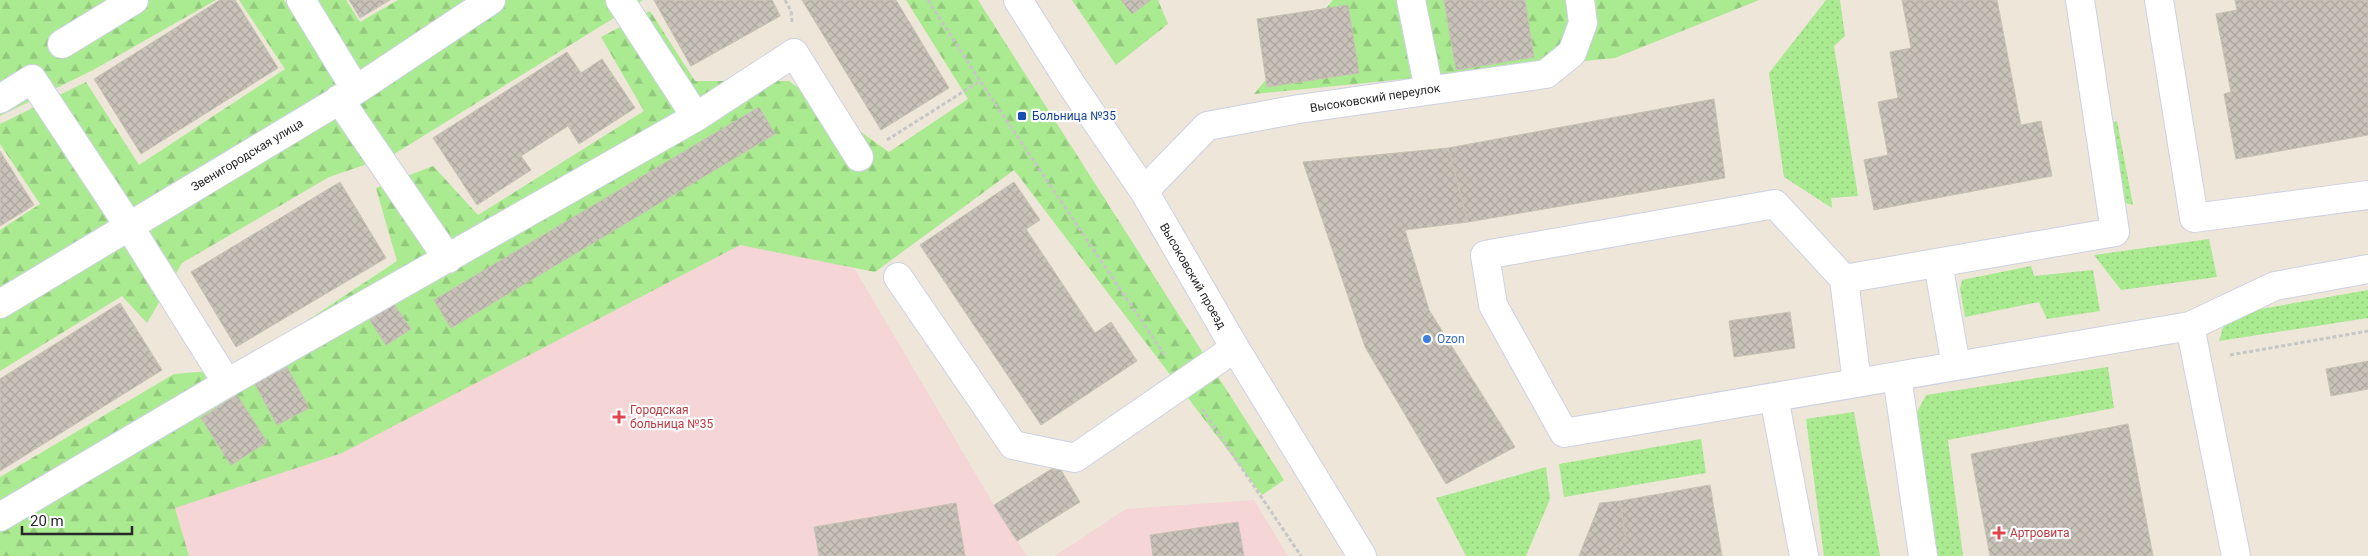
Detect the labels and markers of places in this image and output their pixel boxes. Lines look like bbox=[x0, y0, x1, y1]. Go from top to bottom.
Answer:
place label: Больница №35 bbox=[1032, 109, 1116, 123]
marker: Больница №35 bbox=[1016, 110, 1028, 122]
place label: Ozon bbox=[1437, 332, 1465, 346]
marker: Ozon bbox=[1421, 333, 1433, 345]
place label: Городская больница №35 bbox=[630, 403, 713, 431]
marker: Городская больница №35 bbox=[612, 410, 626, 424]
marker: Артровита bbox=[1992, 526, 2006, 540]
place label: Артровита bbox=[2010, 526, 2069, 540]

